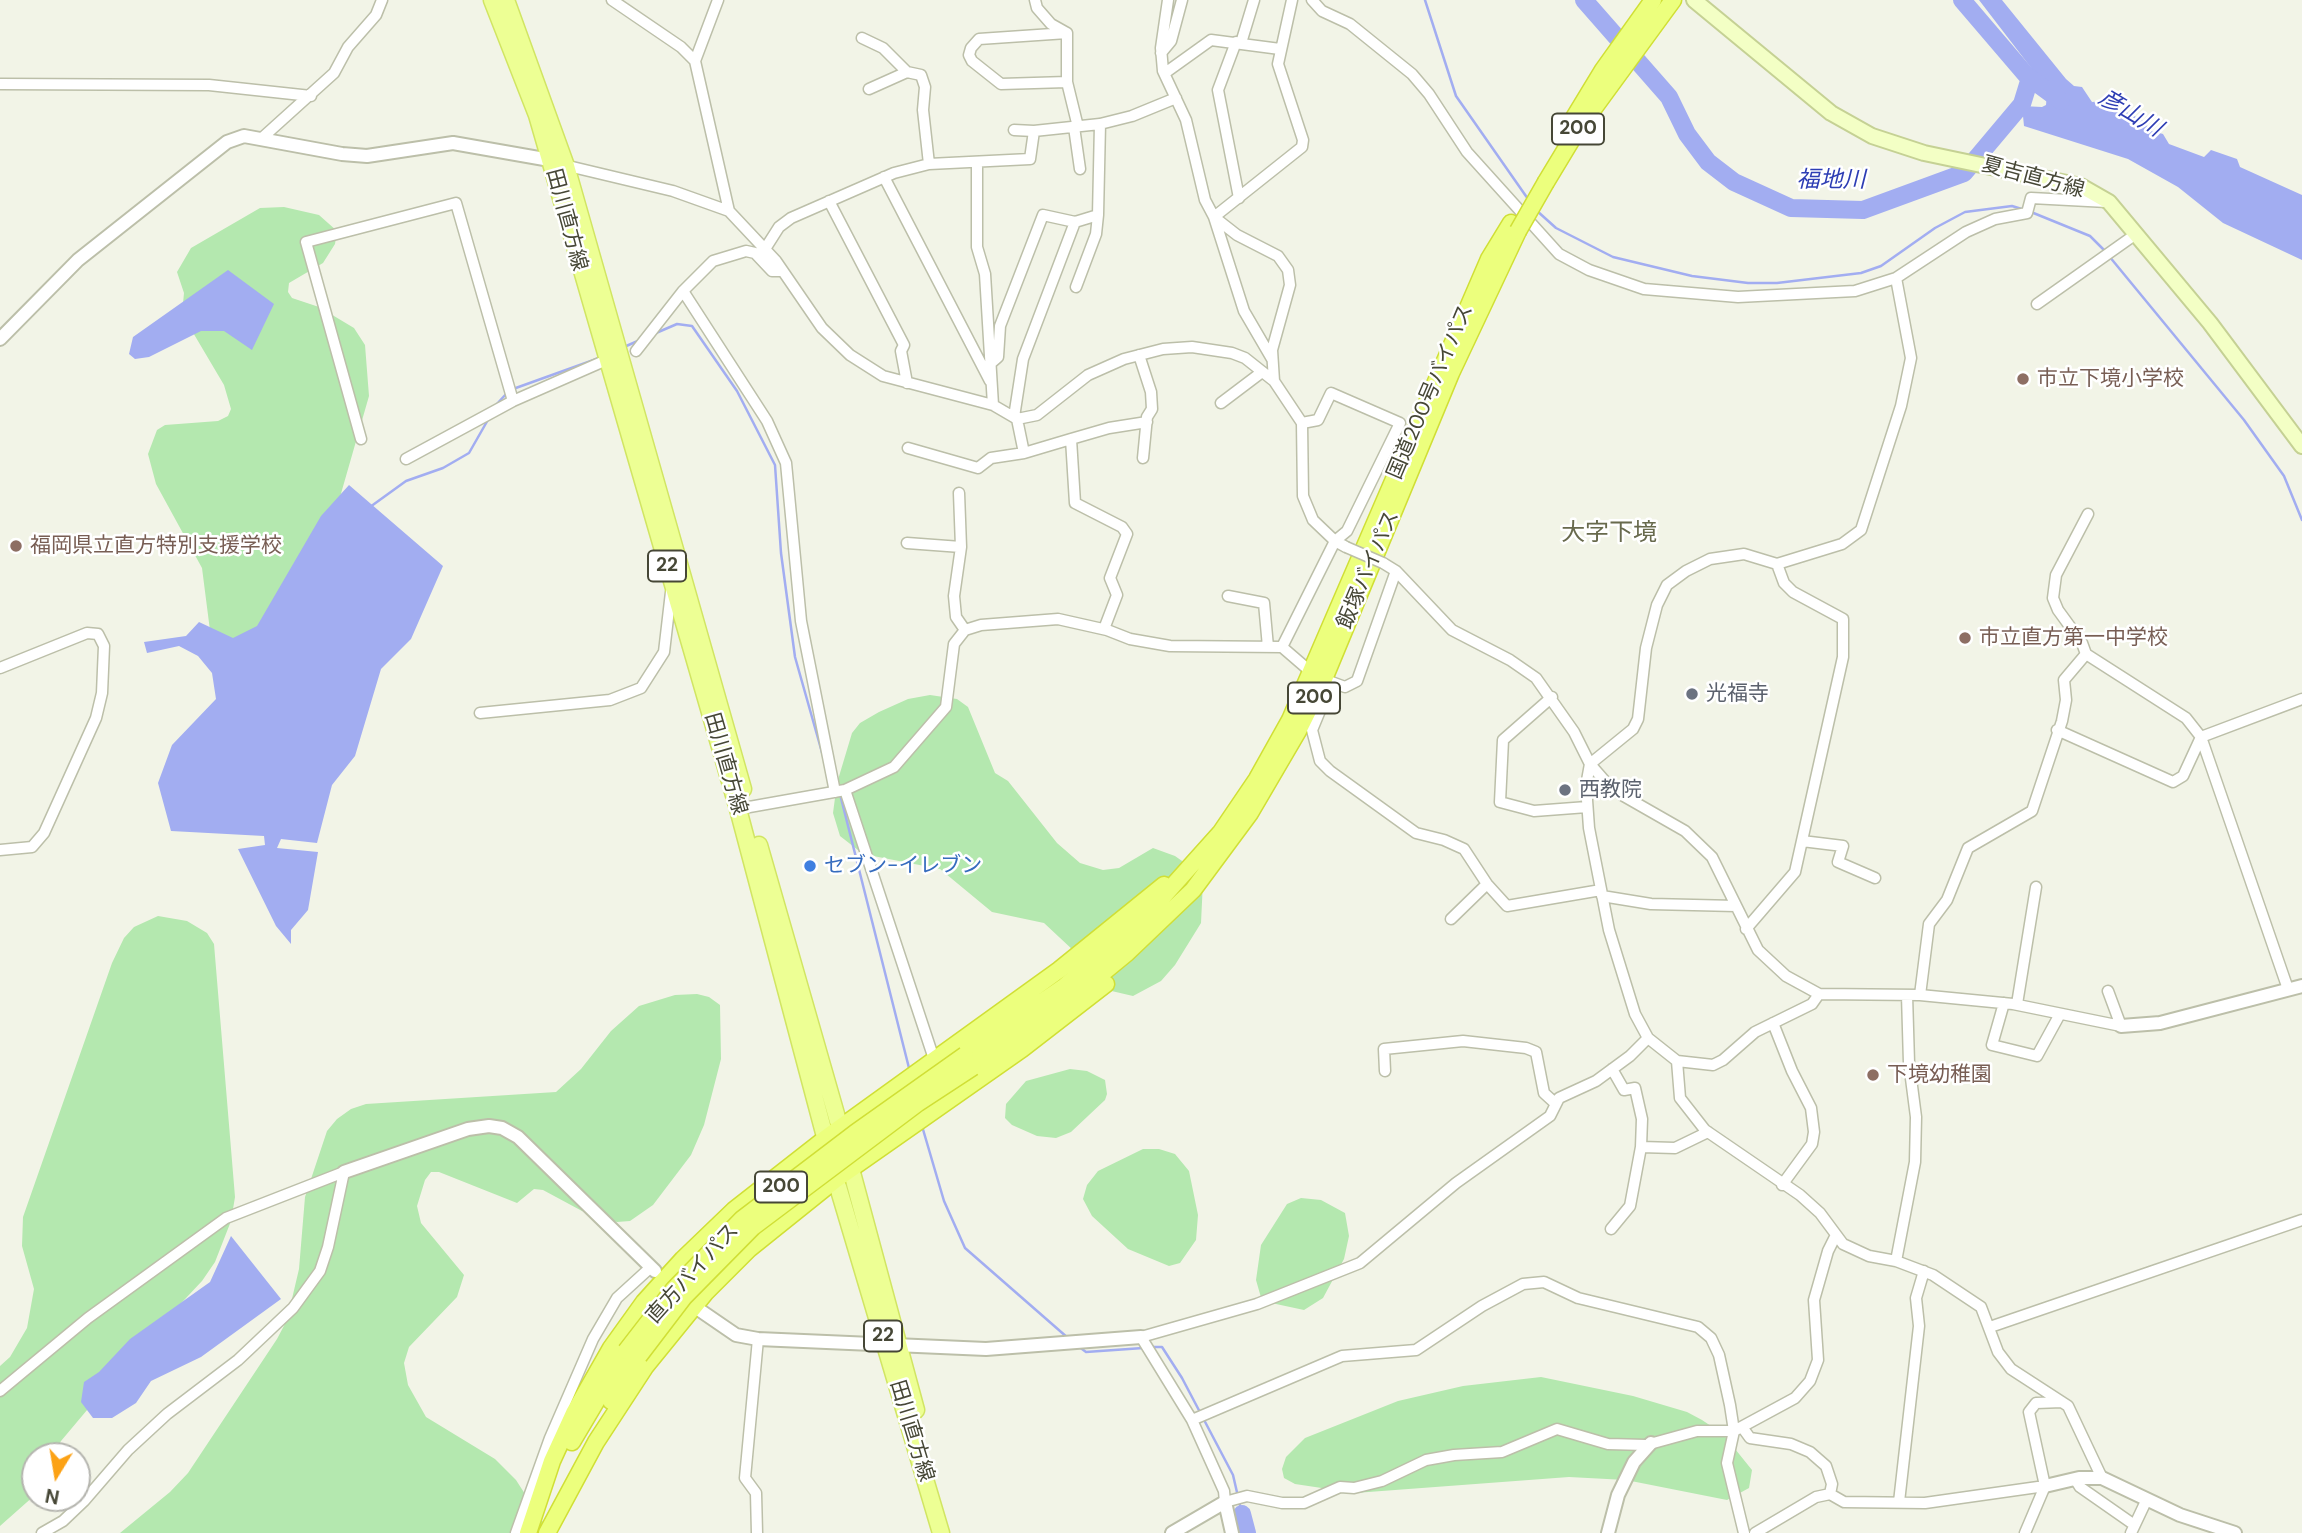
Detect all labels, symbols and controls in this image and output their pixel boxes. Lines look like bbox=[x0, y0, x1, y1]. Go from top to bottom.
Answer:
water label: 彦山川 bbox=[2093, 84, 2167, 144]
road number: 200 bbox=[1552, 113, 1604, 144]
street label: 夏吉直方線 bbox=[1979, 152, 2087, 204]
street label: 田川直方線 bbox=[540, 166, 592, 274]
water label: 福地川 bbox=[1797, 167, 1865, 195]
street label: 国道200号バイパス bbox=[1383, 301, 1479, 483]
place label: 市立下境小学校 bbox=[2037, 366, 2184, 392]
marker: 市立下境小学校 bbox=[2015, 371, 2031, 387]
street label: 飯塚バイパス bbox=[1333, 507, 1405, 633]
district label: 大字下境 bbox=[1561, 520, 1657, 548]
place label: 福岡県立直方特別支援学校 bbox=[30, 533, 282, 559]
marker: 福岡県立直方特別支援学校 bbox=[8, 538, 24, 554]
road number: 22 bbox=[648, 551, 686, 582]
place label: 市立直方第一中学校 bbox=[1979, 625, 2168, 651]
marker: 市立直方第一中学校 bbox=[1957, 630, 1973, 646]
place label: 光福寺 bbox=[1706, 681, 1769, 707]
road number: 200 bbox=[1288, 682, 1340, 713]
marker: 光福寺 bbox=[1684, 686, 1700, 702]
street label: 田川直方線 bbox=[698, 710, 752, 818]
place label: 西教院 bbox=[1579, 777, 1642, 803]
marker: 西教院 bbox=[1557, 782, 1573, 798]
place label: セブン-イレブン bbox=[824, 853, 982, 879]
marker: セブン-イレブン bbox=[802, 858, 818, 874]
place label: 下境幼稚園 bbox=[1887, 1062, 1992, 1088]
marker: 下境幼稚園 bbox=[1865, 1067, 1881, 1083]
road number: 200 bbox=[755, 1172, 807, 1203]
street label: 直方バイパス bbox=[641, 1219, 745, 1329]
road number: 22 bbox=[864, 1320, 902, 1352]
street label: 田川直方線 bbox=[884, 1377, 938, 1485]
north arrow bbox=[21, 1442, 91, 1512]
text: N bbox=[43, 1483, 61, 1510]

